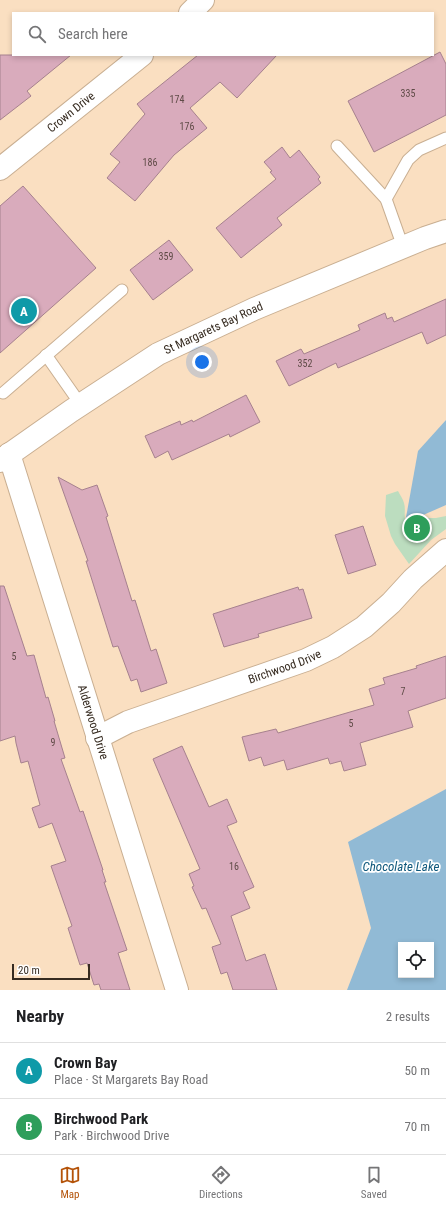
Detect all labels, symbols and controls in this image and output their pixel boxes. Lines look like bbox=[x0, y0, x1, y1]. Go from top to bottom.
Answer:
search box bbox=[12, 12, 434, 56]
icon: search bbox=[26, 23, 48, 45]
text: Search here bbox=[58, 25, 128, 43]
house number: 335 bbox=[401, 88, 415, 99]
street label: Crown Drive bbox=[44, 89, 98, 135]
house number: 174 bbox=[170, 94, 184, 105]
house number: 176 bbox=[180, 121, 194, 132]
house number: 186 bbox=[143, 157, 157, 168]
house number: 359 bbox=[159, 251, 173, 262]
pin: A bbox=[11, 296, 37, 326]
street label: St Margarets Bay Road bbox=[162, 299, 265, 357]
your location bbox=[192, 352, 212, 372]
house number: 352 bbox=[298, 358, 312, 369]
pin: B bbox=[404, 513, 430, 543]
street label: Birchwood Drive bbox=[246, 647, 324, 687]
house number: 5 bbox=[12, 651, 17, 662]
street label: Alderwood Drive bbox=[75, 683, 111, 762]
house number: 7 bbox=[401, 686, 406, 697]
house number: 5 bbox=[349, 718, 354, 729]
house number: 9 bbox=[51, 737, 56, 748]
water label: Chocolate Lake bbox=[363, 859, 439, 874]
house number: 16 bbox=[229, 861, 239, 872]
map controls bbox=[398, 942, 434, 978]
button: locate bbox=[398, 942, 434, 978]
scale bar bbox=[12, 962, 90, 981]
text: 20 m bbox=[18, 964, 40, 977]
text: Nearby bbox=[16, 1006, 64, 1026]
text: 2 results bbox=[386, 1009, 430, 1024]
text: Crown Bay bbox=[54, 1054, 117, 1072]
text: A bbox=[25, 1063, 33, 1078]
text: 50 m bbox=[404, 1063, 430, 1078]
text: Place · St Margarets Bay Road bbox=[54, 1072, 208, 1087]
text: Birchwood Park bbox=[54, 1110, 148, 1128]
text: B bbox=[25, 1119, 33, 1134]
text: 70 m bbox=[404, 1119, 430, 1134]
text: Park · Birchwood Drive bbox=[54, 1128, 169, 1143]
tab: Map bbox=[59, 1164, 81, 1201]
tab: Directions bbox=[199, 1164, 243, 1201]
tab: Saved bbox=[361, 1164, 387, 1201]

